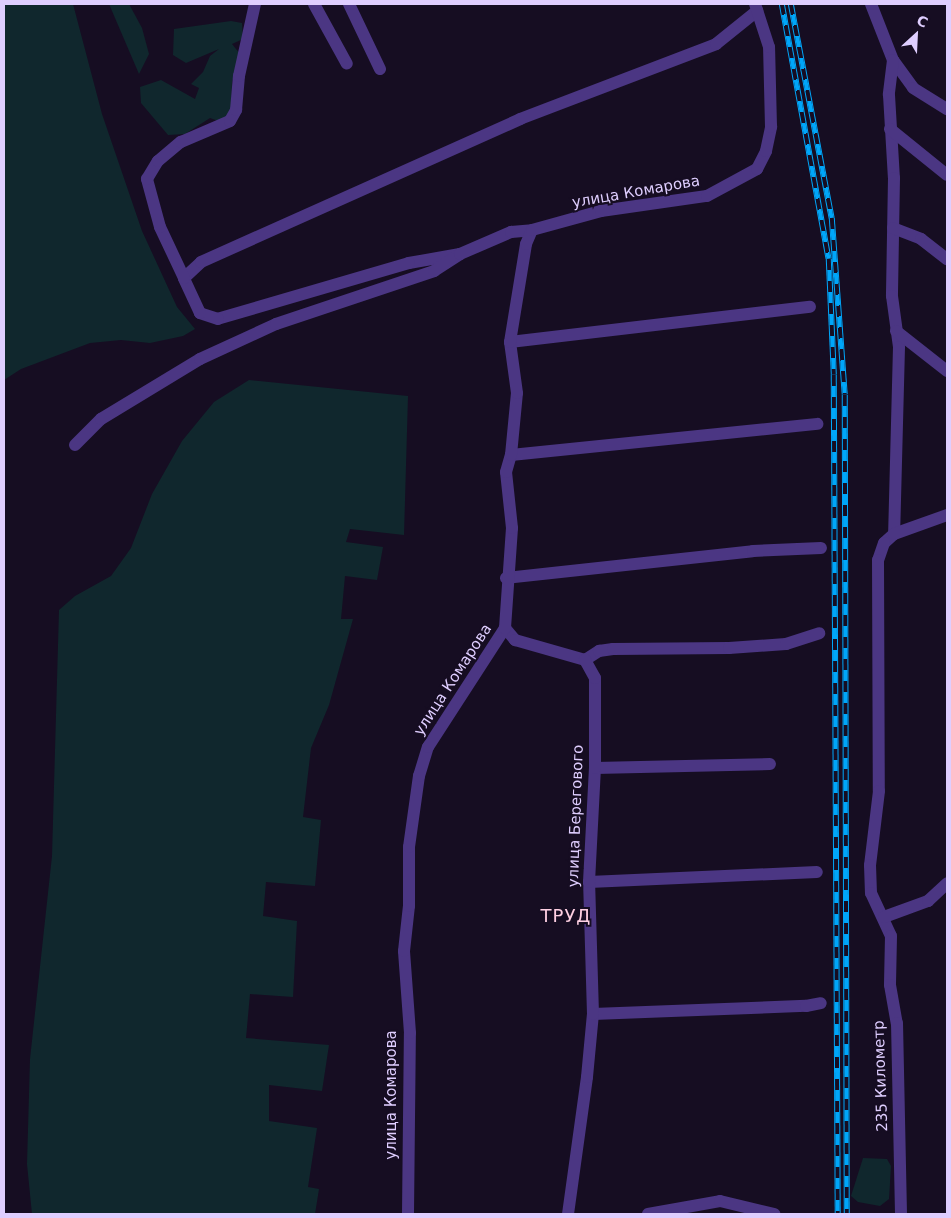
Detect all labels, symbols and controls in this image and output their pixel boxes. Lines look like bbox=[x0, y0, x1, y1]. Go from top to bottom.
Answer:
north arrow bbox=[891, 10, 941, 60]
text: С bbox=[914, 12, 930, 31]
street label: улица Комарова bbox=[571, 172, 701, 212]
street label: улица Комарова bbox=[410, 621, 496, 739]
street label: улица Берегового bbox=[565, 744, 587, 888]
district label: ТРУД bbox=[540, 905, 592, 927]
street label: 235 Километр bbox=[870, 1020, 892, 1132]
street label: улица Комарова bbox=[383, 1030, 401, 1160]

